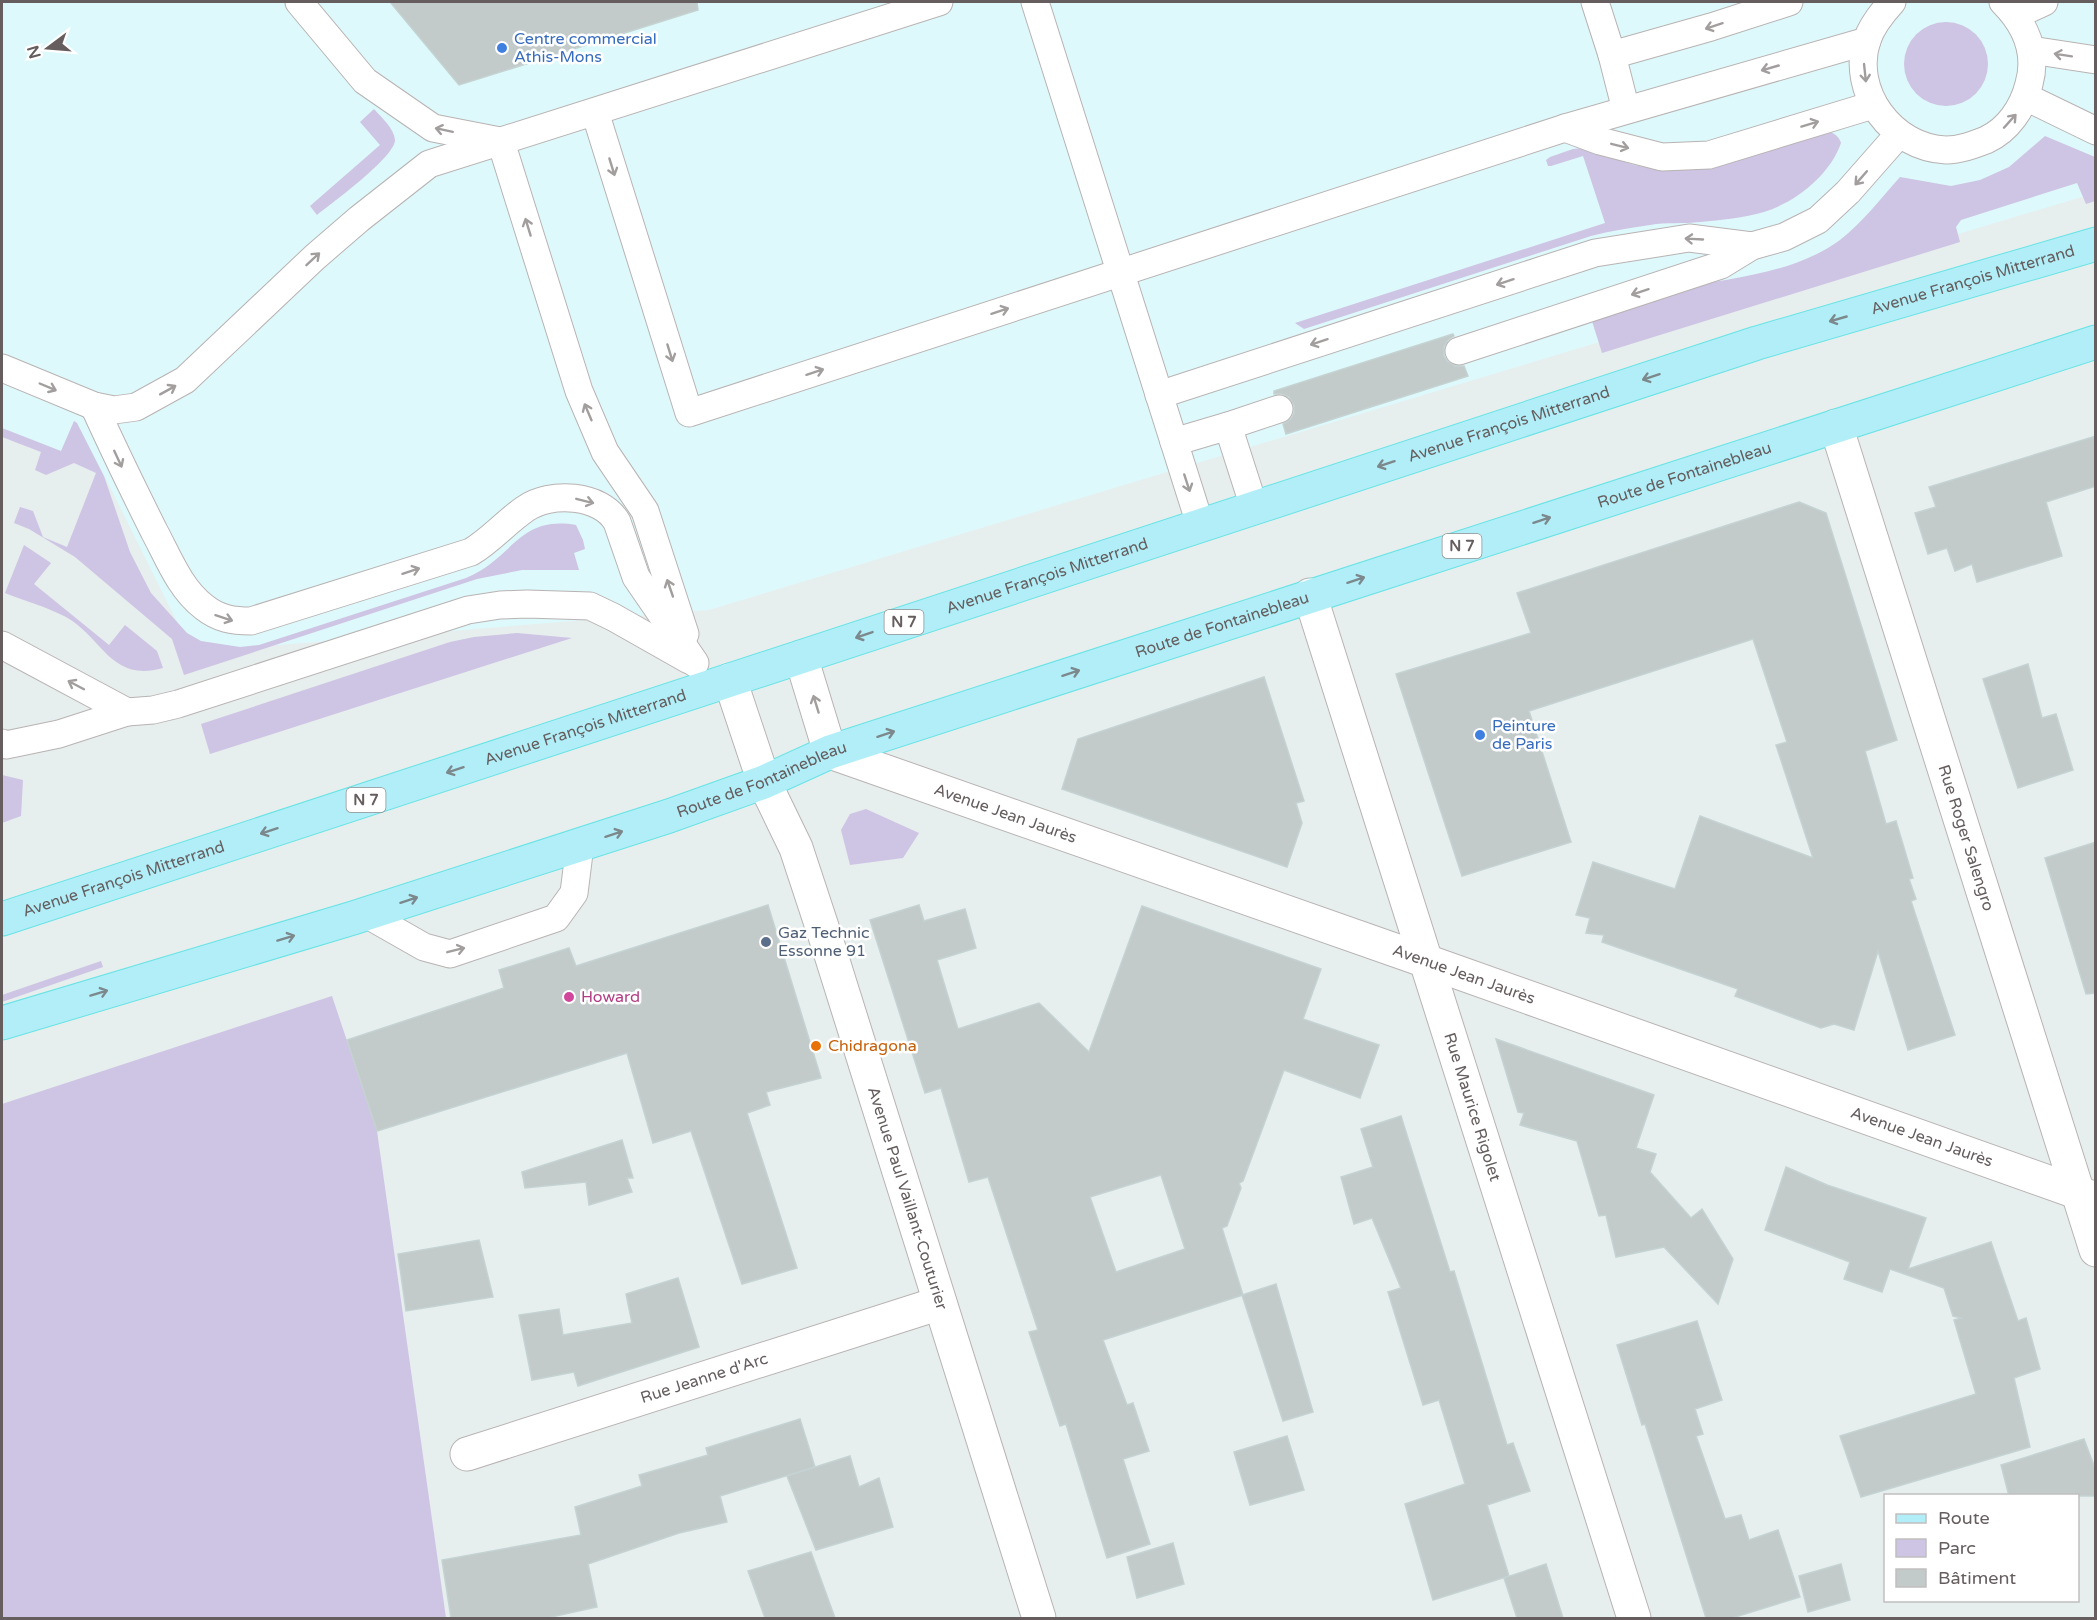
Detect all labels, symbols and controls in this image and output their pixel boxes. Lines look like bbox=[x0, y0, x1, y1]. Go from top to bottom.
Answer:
north arrow bbox=[18, 18, 78, 78]
one-way arrow bbox=[1705, 21, 1724, 32]
place label: Centre commercial Athis-Mons bbox=[514, 29, 657, 67]
marker: Centre commercial Athis-Mons bbox=[495, 41, 509, 55]
text: N bbox=[23, 43, 46, 61]
one-way arrow bbox=[2054, 49, 2073, 60]
one-way arrow bbox=[1761, 63, 1780, 74]
one-way arrow bbox=[1860, 63, 1871, 82]
one-way arrow bbox=[2003, 113, 2017, 128]
one-way arrow bbox=[1800, 118, 1819, 129]
one-way arrow bbox=[434, 124, 454, 135]
one-way arrow bbox=[1611, 141, 1630, 153]
one-way arrow bbox=[607, 157, 618, 176]
one-way arrow bbox=[1854, 170, 1868, 185]
one-way arrow bbox=[522, 218, 533, 237]
one-way arrow bbox=[1684, 234, 1704, 245]
street label: Avenue François Mitterrand bbox=[1869, 241, 2077, 319]
one-way arrow bbox=[305, 252, 320, 266]
one-way arrow bbox=[1496, 277, 1515, 288]
one-way arrow bbox=[1631, 287, 1650, 298]
one-way arrow bbox=[990, 305, 1009, 316]
one-way arrow bbox=[1829, 314, 1848, 325]
one-way arrow bbox=[1310, 337, 1329, 348]
one-way arrow bbox=[665, 343, 676, 362]
one-way arrow bbox=[805, 366, 824, 377]
one-way arrow bbox=[1642, 372, 1661, 383]
one-way arrow bbox=[38, 382, 56, 393]
street label: Avenue François Mitterrand bbox=[1405, 382, 1612, 467]
one-way arrow bbox=[159, 383, 176, 395]
one-way arrow bbox=[582, 404, 593, 422]
street label: Route de Fontainebleau bbox=[1595, 438, 1774, 513]
one-way arrow bbox=[113, 450, 125, 468]
one-way arrow bbox=[1377, 459, 1396, 470]
one-way arrow bbox=[1182, 473, 1193, 492]
one-way arrow bbox=[575, 495, 594, 507]
one-way arrow bbox=[1532, 514, 1551, 525]
street label: Avenue François Mitterrand bbox=[944, 534, 1151, 618]
road number: N 7 bbox=[1442, 534, 1482, 558]
one-way arrow bbox=[401, 565, 420, 576]
one-way arrow bbox=[1346, 574, 1365, 585]
one-way arrow bbox=[663, 579, 674, 598]
street label: Route de Fontainebleau bbox=[1133, 588, 1312, 663]
road number: N 7 bbox=[884, 610, 924, 634]
one-way arrow bbox=[214, 613, 233, 624]
one-way arrow bbox=[855, 631, 874, 642]
one-way arrow bbox=[1061, 667, 1080, 678]
one-way arrow bbox=[67, 678, 85, 690]
street label: Avenue François Mitterrand bbox=[482, 685, 689, 770]
one-way arrow bbox=[810, 695, 821, 714]
place label: Peinture de Paris bbox=[1492, 716, 1556, 754]
one-way arrow bbox=[876, 728, 895, 739]
marker: Peinture de Paris bbox=[1473, 728, 1487, 742]
street label: Route de Fontainebleau bbox=[674, 737, 849, 822]
street label: Rue Roger Salengro bbox=[1934, 762, 1998, 914]
one-way arrow bbox=[446, 766, 465, 777]
street label: Avenue Jean Jaurès bbox=[931, 779, 1079, 848]
road number: N 7 bbox=[346, 788, 386, 812]
one-way arrow bbox=[260, 827, 279, 838]
one-way arrow bbox=[604, 828, 623, 839]
street label: Avenue François Mitterrand bbox=[20, 837, 227, 922]
one-way arrow bbox=[399, 894, 418, 905]
place label: Gaz Technic Essonne 91 bbox=[778, 923, 870, 961]
one-way arrow bbox=[276, 932, 295, 943]
marker: Gaz Technic Essonne 91 bbox=[759, 935, 773, 949]
street label: Avenue Jean Jaurès bbox=[1390, 940, 1538, 1009]
one-way arrow bbox=[446, 944, 465, 956]
one-way arrow bbox=[89, 987, 108, 998]
place label: Howard bbox=[581, 987, 640, 1007]
marker: Howard bbox=[562, 990, 576, 1004]
street label: Rue Maurice Rigolet bbox=[1439, 1030, 1505, 1184]
place label: Chidragona bbox=[828, 1036, 917, 1056]
marker: Chidragona bbox=[809, 1039, 823, 1053]
street label: Avenue Paul Vaillant-Couturier bbox=[863, 1084, 952, 1313]
street label: Avenue Jean Jaurès bbox=[1848, 1103, 1996, 1172]
street label: Rue Jeanne d'Arc bbox=[638, 1349, 770, 1408]
legend bbox=[1884, 1494, 2079, 1602]
text: Route bbox=[1938, 1507, 1990, 1529]
text: Parc bbox=[1938, 1537, 1976, 1559]
text: Bâtiment bbox=[1938, 1567, 2016, 1589]

